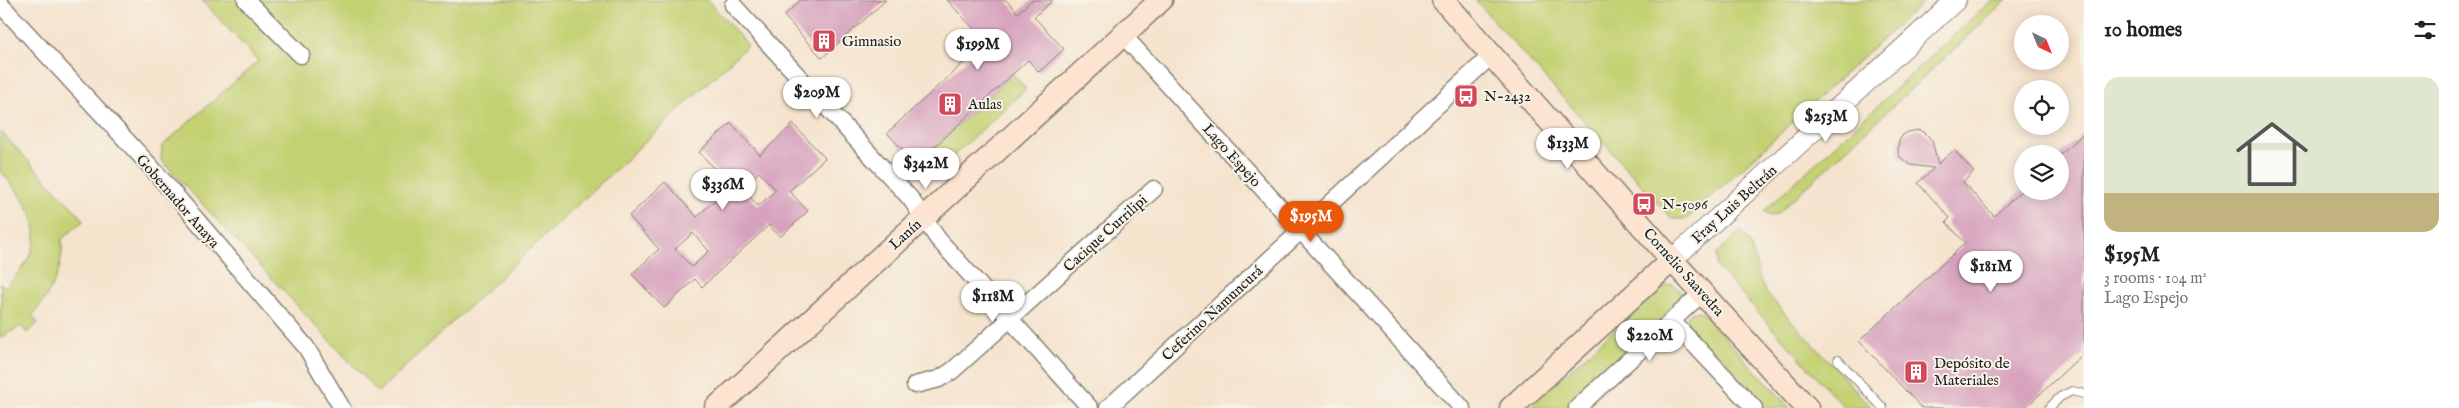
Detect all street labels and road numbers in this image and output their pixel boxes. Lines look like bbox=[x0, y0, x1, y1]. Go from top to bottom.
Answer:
street label: Lago Espejo bbox=[1198, 120, 1265, 191]
street label: Gobernador Anaya bbox=[132, 151, 224, 252]
street label: Fray Luis Beltrán bbox=[1688, 161, 1781, 248]
street label: Cacique Currilipi bbox=[1059, 191, 1151, 276]
street label: Lanín bbox=[885, 215, 925, 254]
street label: Cornelio Saavedra bbox=[1639, 224, 1729, 321]
street label: Ceferino Namuncurá bbox=[1158, 261, 1267, 365]

